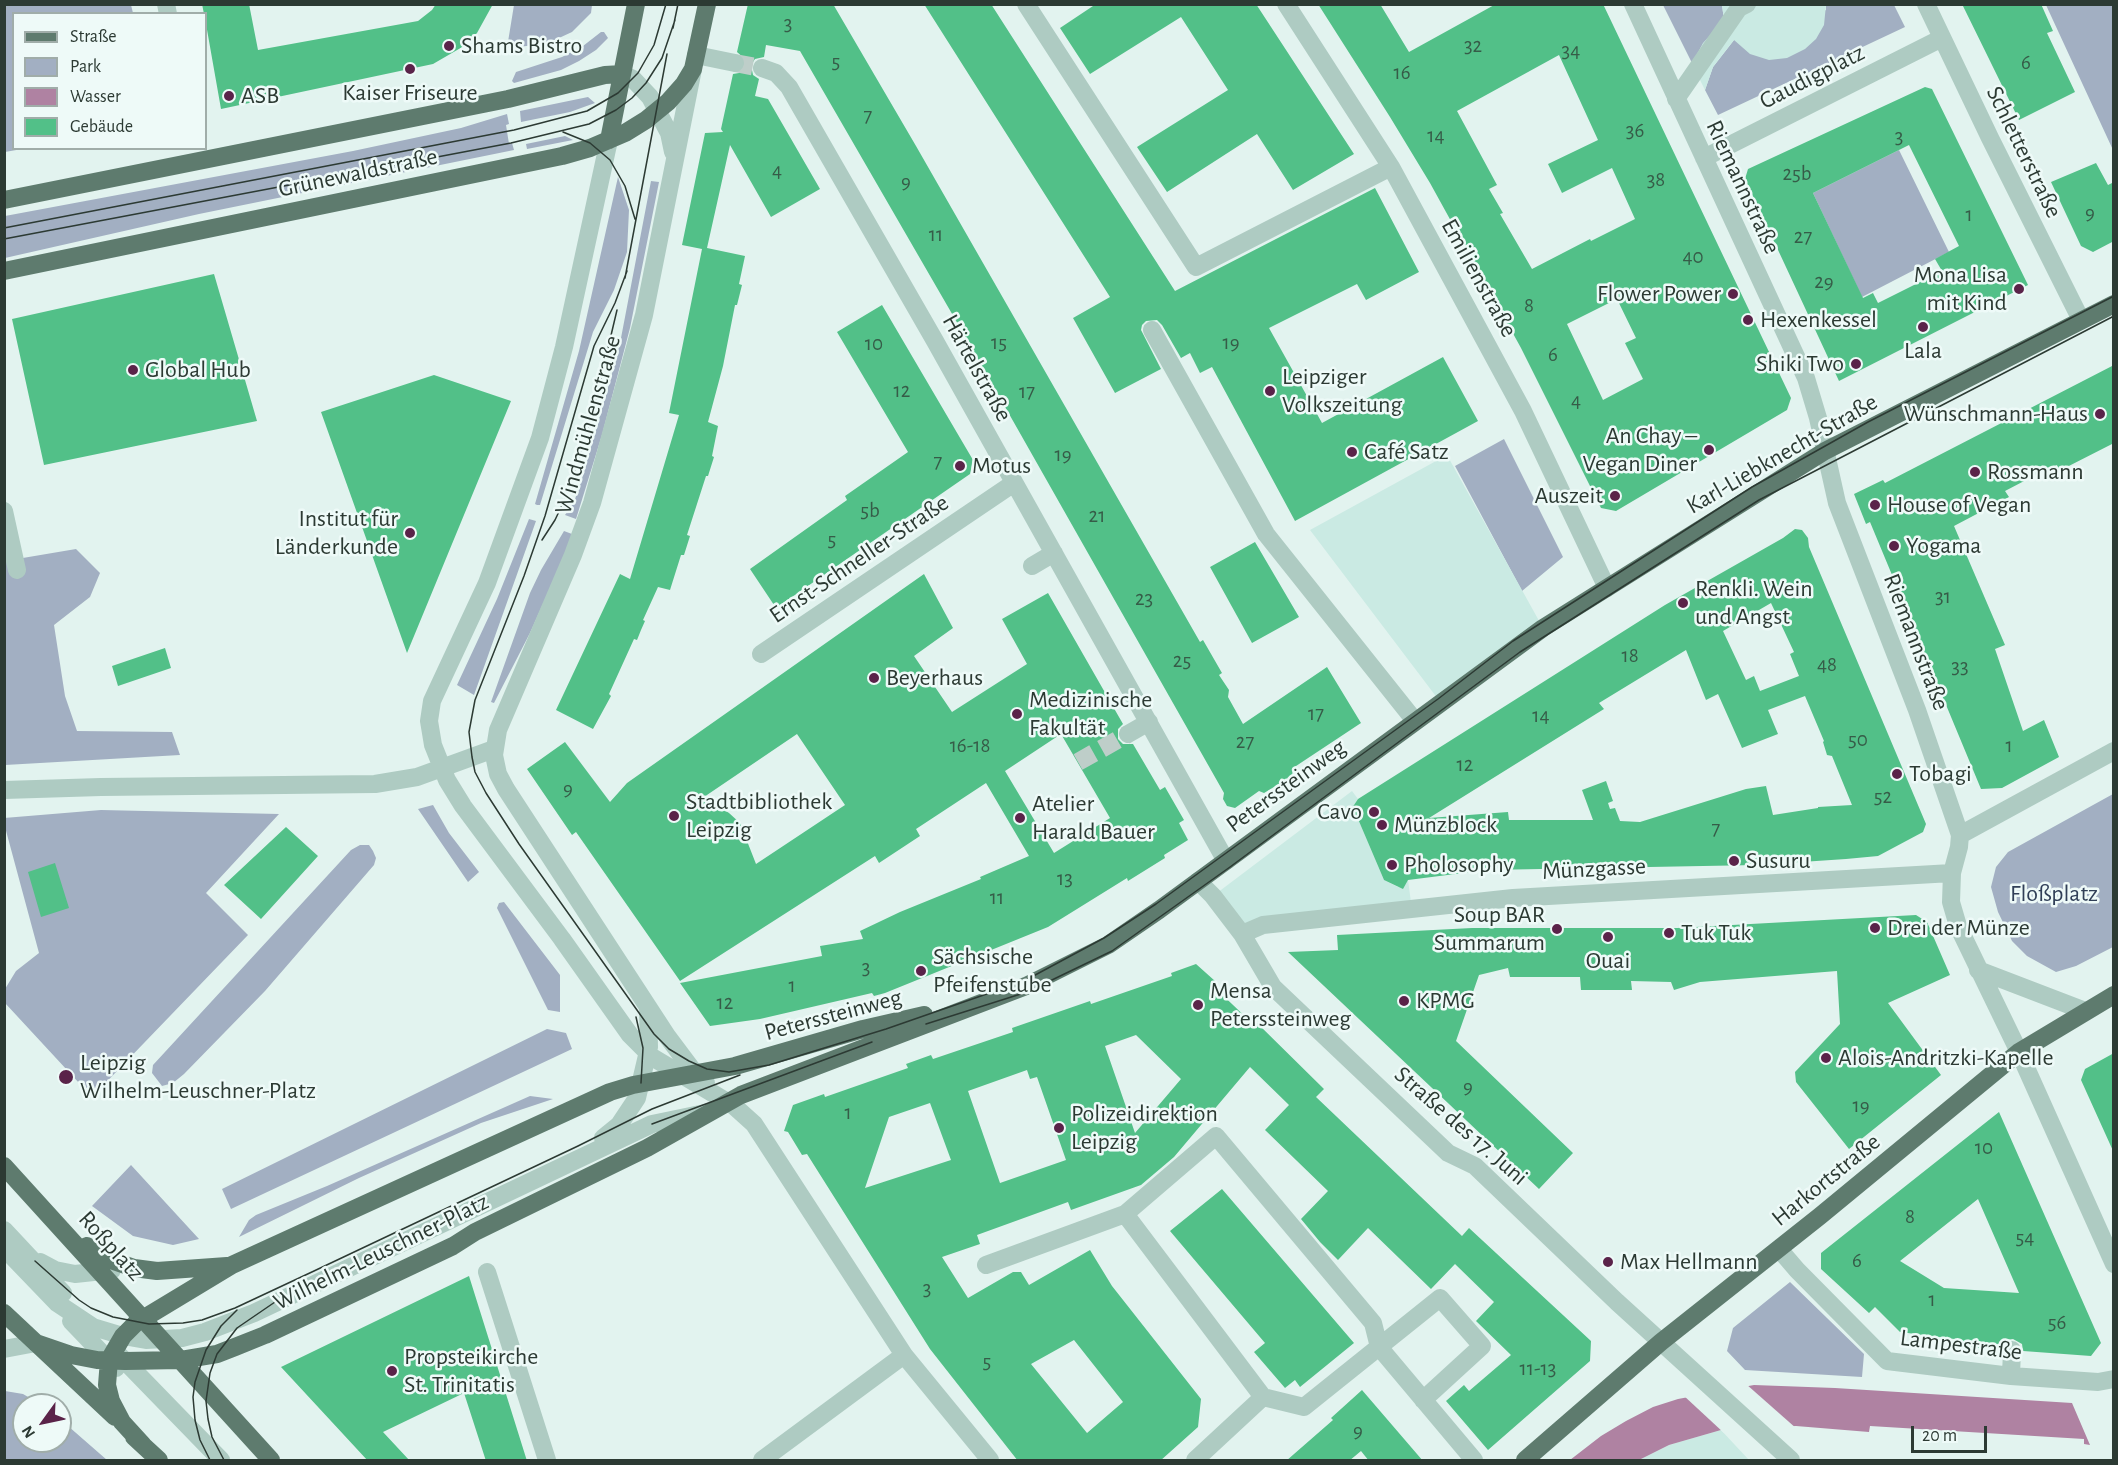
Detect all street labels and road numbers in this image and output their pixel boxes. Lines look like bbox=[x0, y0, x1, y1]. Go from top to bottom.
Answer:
street label: Gaudigplatz bbox=[1755, 38, 1869, 116]
street label: Schletterstraße bbox=[1980, 81, 2068, 223]
street label: Riemannstraße bbox=[1699, 116, 1787, 258]
street label: Grünewaldstraße bbox=[276, 142, 440, 204]
street label: Emilienstraße bbox=[1435, 214, 1523, 342]
street label: Härtelstraße bbox=[936, 309, 1018, 427]
street label: Windmühlenstraße bbox=[549, 332, 627, 518]
street label: Karl-Liebknecht-Straße bbox=[1681, 388, 1883, 520]
street label: Ernst-Schneller-Straße bbox=[764, 488, 954, 630]
street label: Riemannstraße bbox=[1877, 569, 1955, 715]
street label: Peterssteinweg bbox=[1221, 733, 1351, 839]
street label: Münzgasse bbox=[1541, 852, 1647, 886]
street label: Peterssteinweg bbox=[761, 983, 905, 1047]
street label: Straße des 17. Juni bbox=[1388, 1060, 1534, 1192]
street label: Harkortstraße bbox=[1766, 1127, 1886, 1233]
street label: Wilhelm-Leuschner-Platz bbox=[269, 1187, 493, 1317]
street label: Roßplatz bbox=[72, 1205, 150, 1287]
street label: Lampestraße bbox=[1898, 1323, 2024, 1367]

